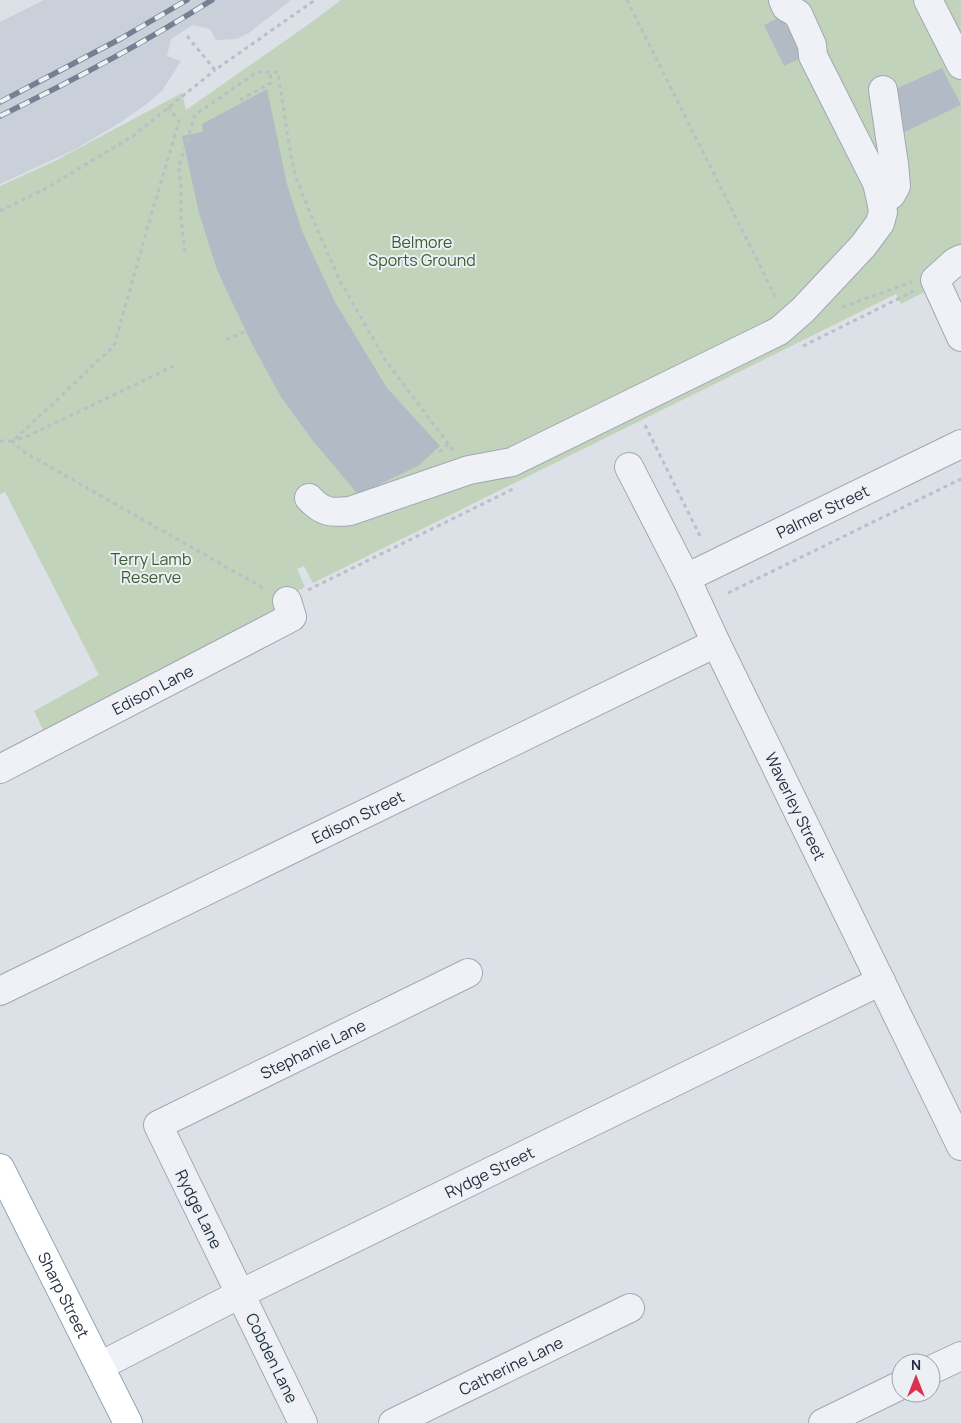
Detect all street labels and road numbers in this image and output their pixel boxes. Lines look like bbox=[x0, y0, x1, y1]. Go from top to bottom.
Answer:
street label: Palmer Street bbox=[772, 479, 873, 543]
street label: Edison Lane bbox=[108, 659, 197, 720]
street label: Waverley Street bbox=[760, 749, 831, 864]
street label: Edison Street bbox=[308, 785, 408, 849]
street label: Stephanie Lane bbox=[257, 1014, 369, 1084]
street label: Rydge Street bbox=[441, 1141, 538, 1203]
street label: Rydge Lane bbox=[170, 1166, 228, 1252]
street label: Sharp Street bbox=[33, 1248, 95, 1342]
street label: Cobden Lane bbox=[241, 1309, 303, 1407]
street label: Catherine Lane bbox=[455, 1331, 567, 1400]

